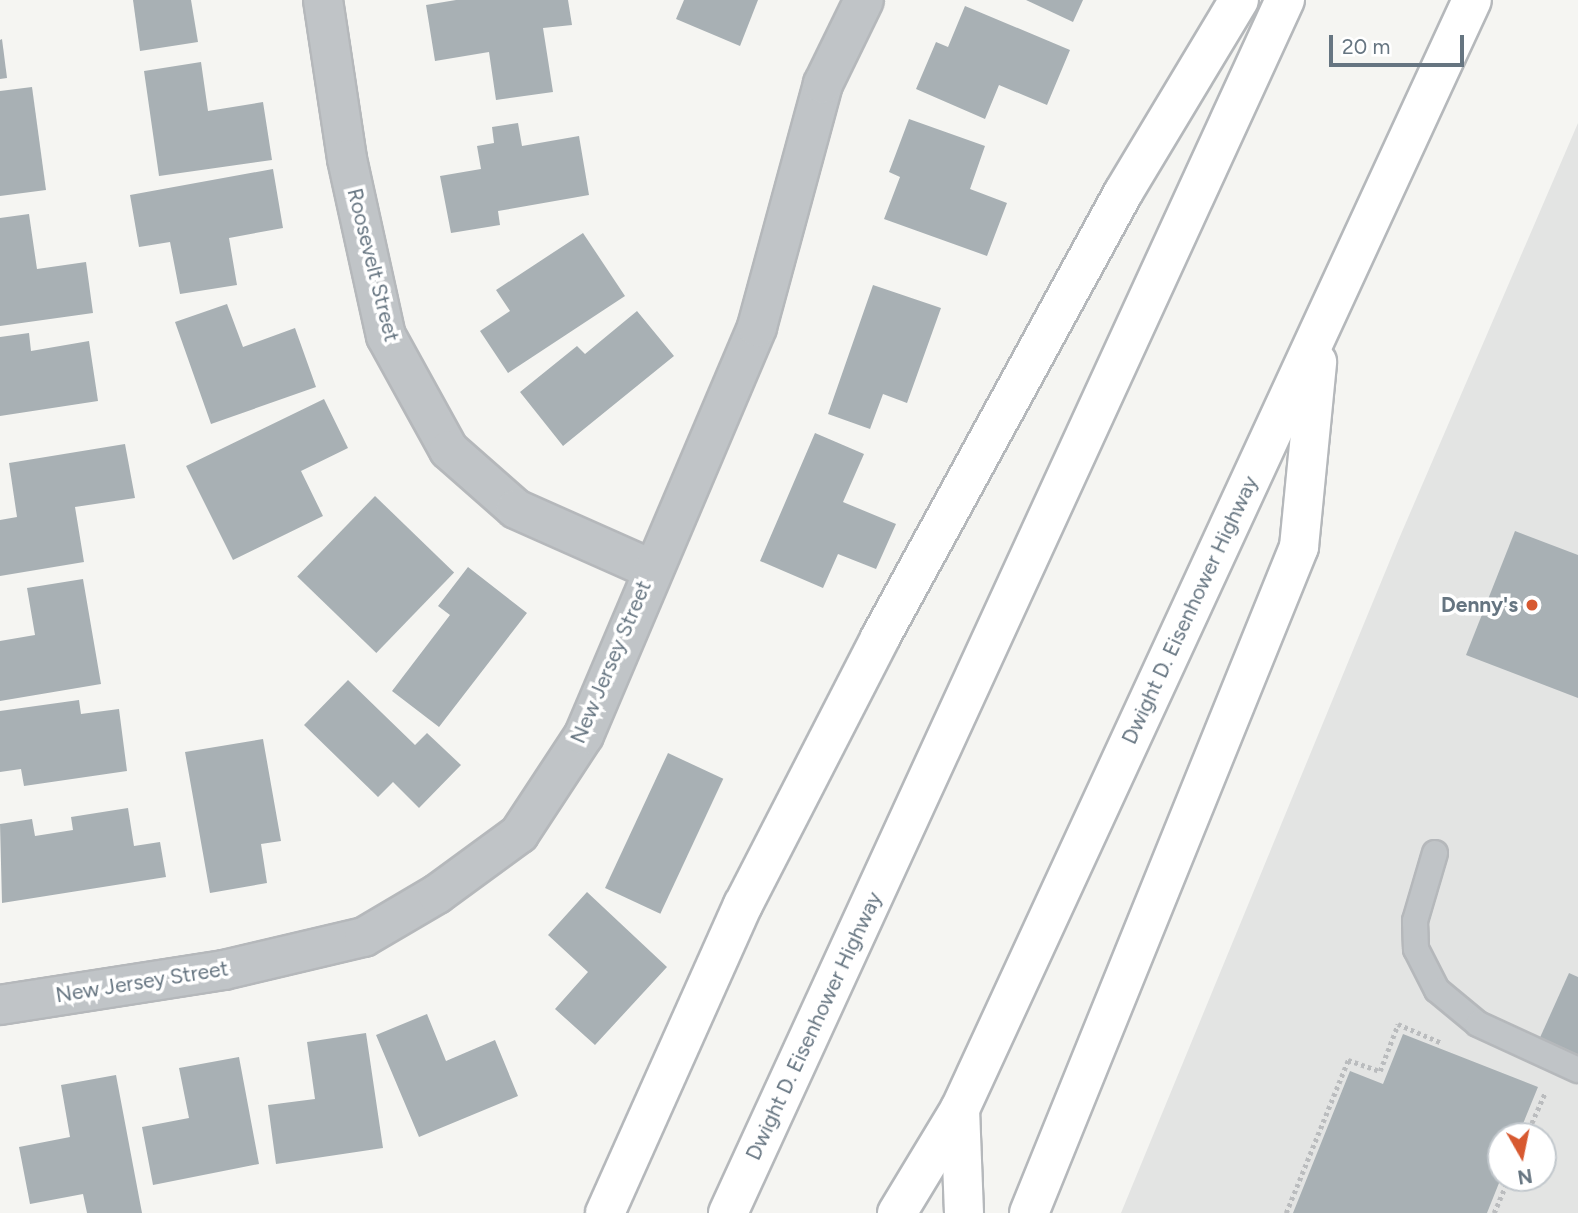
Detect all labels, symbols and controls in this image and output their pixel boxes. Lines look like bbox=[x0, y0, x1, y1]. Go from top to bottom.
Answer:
scale bar bbox=[1333, 21, 1468, 65]
text: 20 m bbox=[1342, 34, 1390, 59]
street label: Roosevelt Street bbox=[342, 186, 404, 344]
street label: Dwight D. Eisenhower Highway bbox=[1117, 472, 1263, 748]
street label: New Jersey Street bbox=[565, 577, 657, 747]
place label: Denny's bbox=[1441, 592, 1518, 618]
marker: Denny's bbox=[1524, 597, 1540, 613]
street label: Dwight D. Eisenhower Highway bbox=[741, 888, 887, 1164]
street label: New Jersey Street bbox=[54, 956, 230, 1008]
north arrow bbox=[1487, 1122, 1557, 1192]
text: N bbox=[1516, 1164, 1534, 1189]

